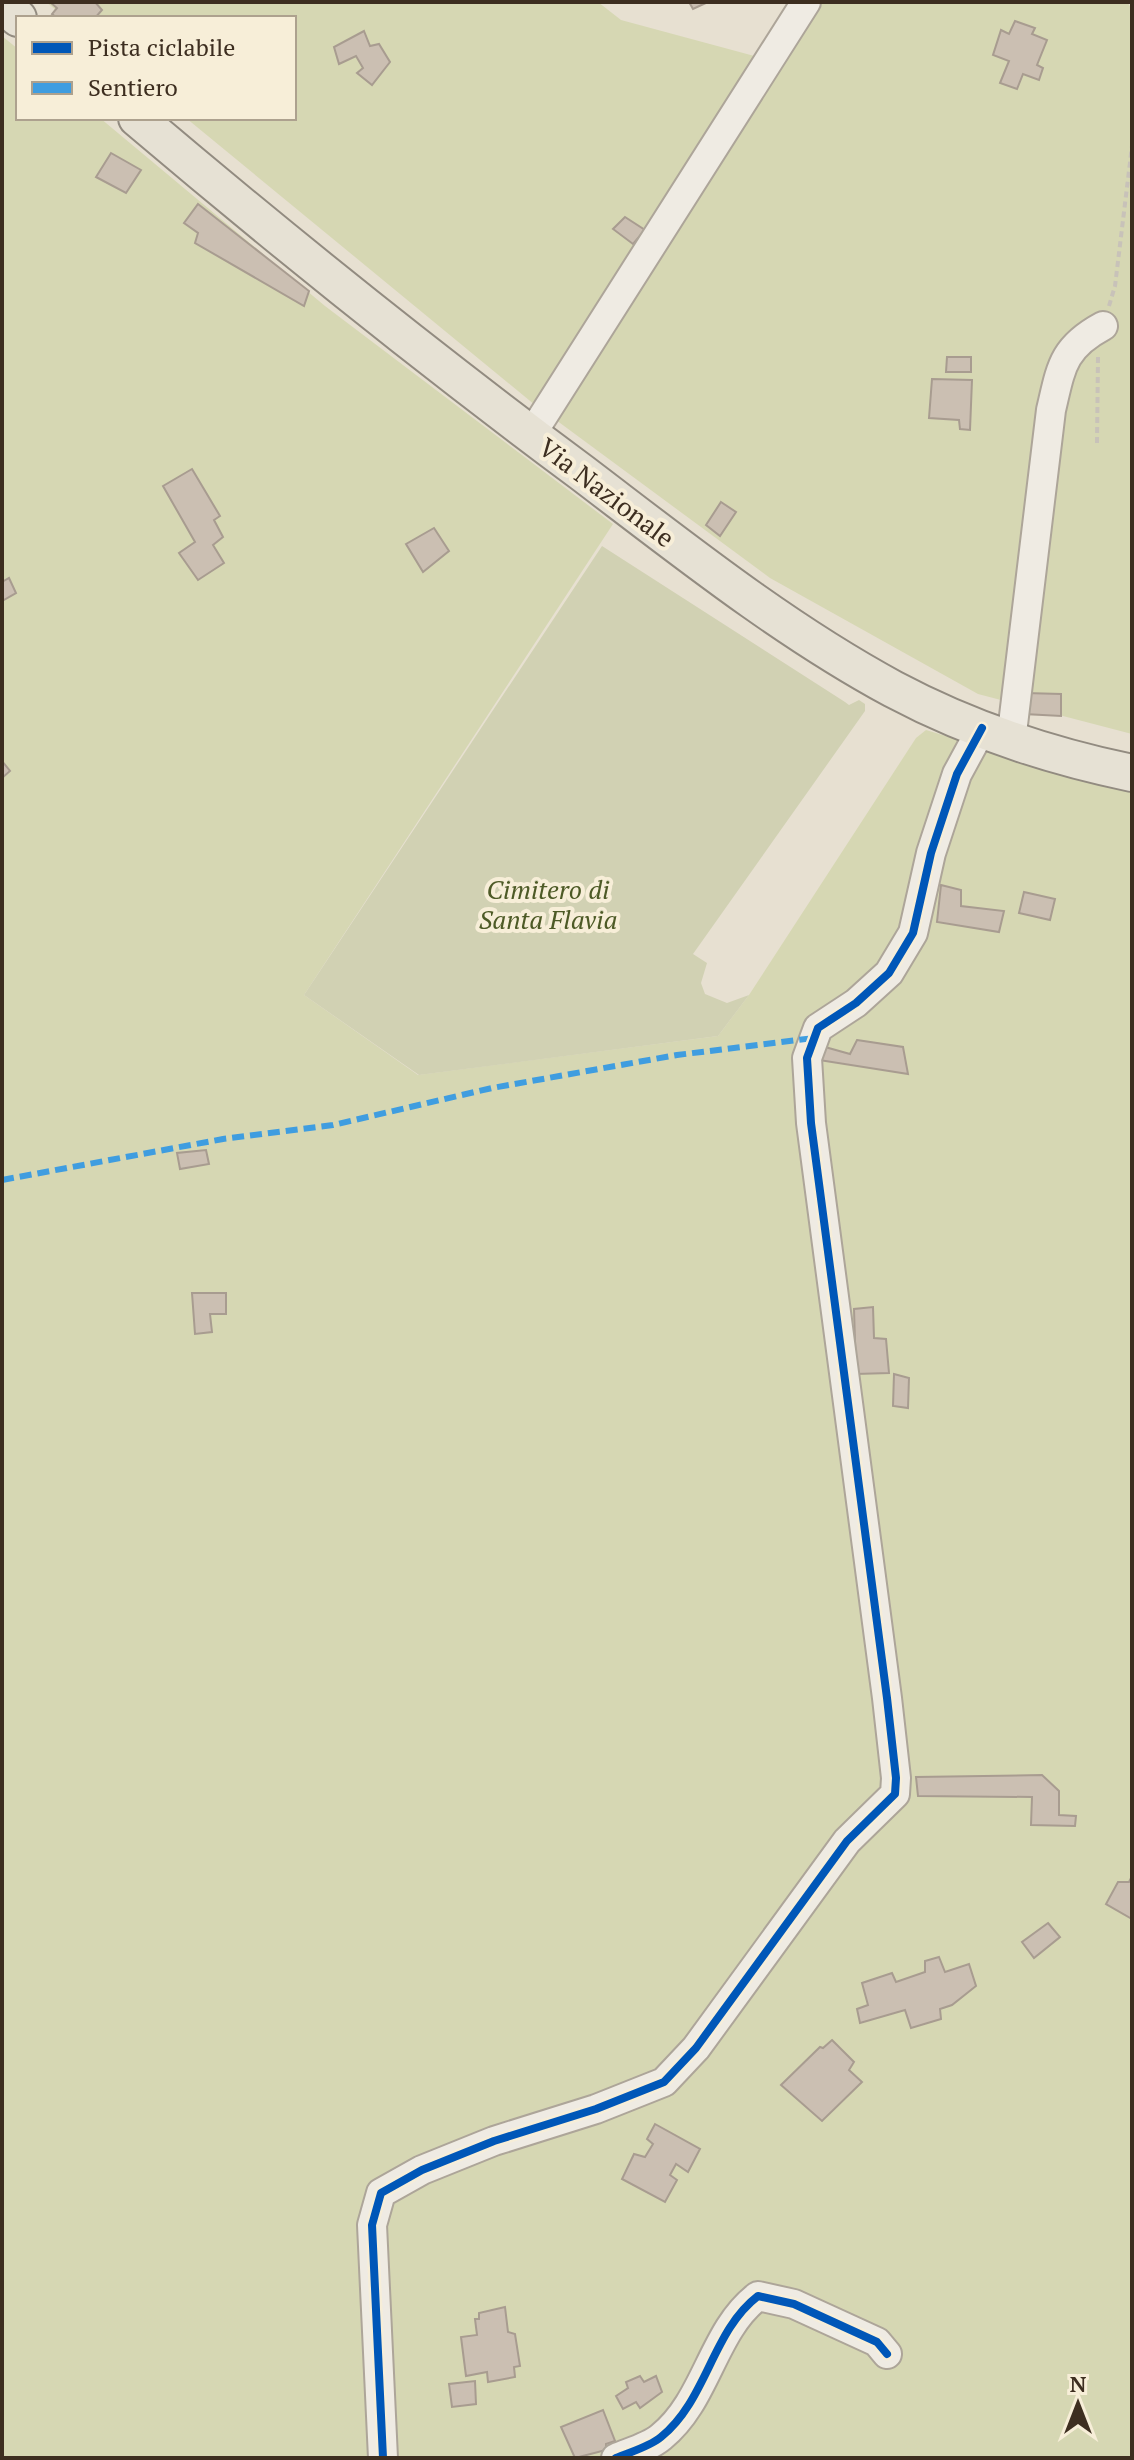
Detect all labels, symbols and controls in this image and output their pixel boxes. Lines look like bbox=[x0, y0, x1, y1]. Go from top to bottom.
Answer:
legend bbox=[16, 16, 296, 120]
text: Pista ciclabile bbox=[88, 31, 235, 63]
text: Sentiero bbox=[88, 71, 178, 103]
street label: Via Nazionale bbox=[532, 430, 682, 554]
park label: Cimitero di Santa Flavia bbox=[479, 872, 617, 936]
north arrow bbox=[1038, 2364, 1118, 2444]
text: N bbox=[1070, 2369, 1087, 2398]

